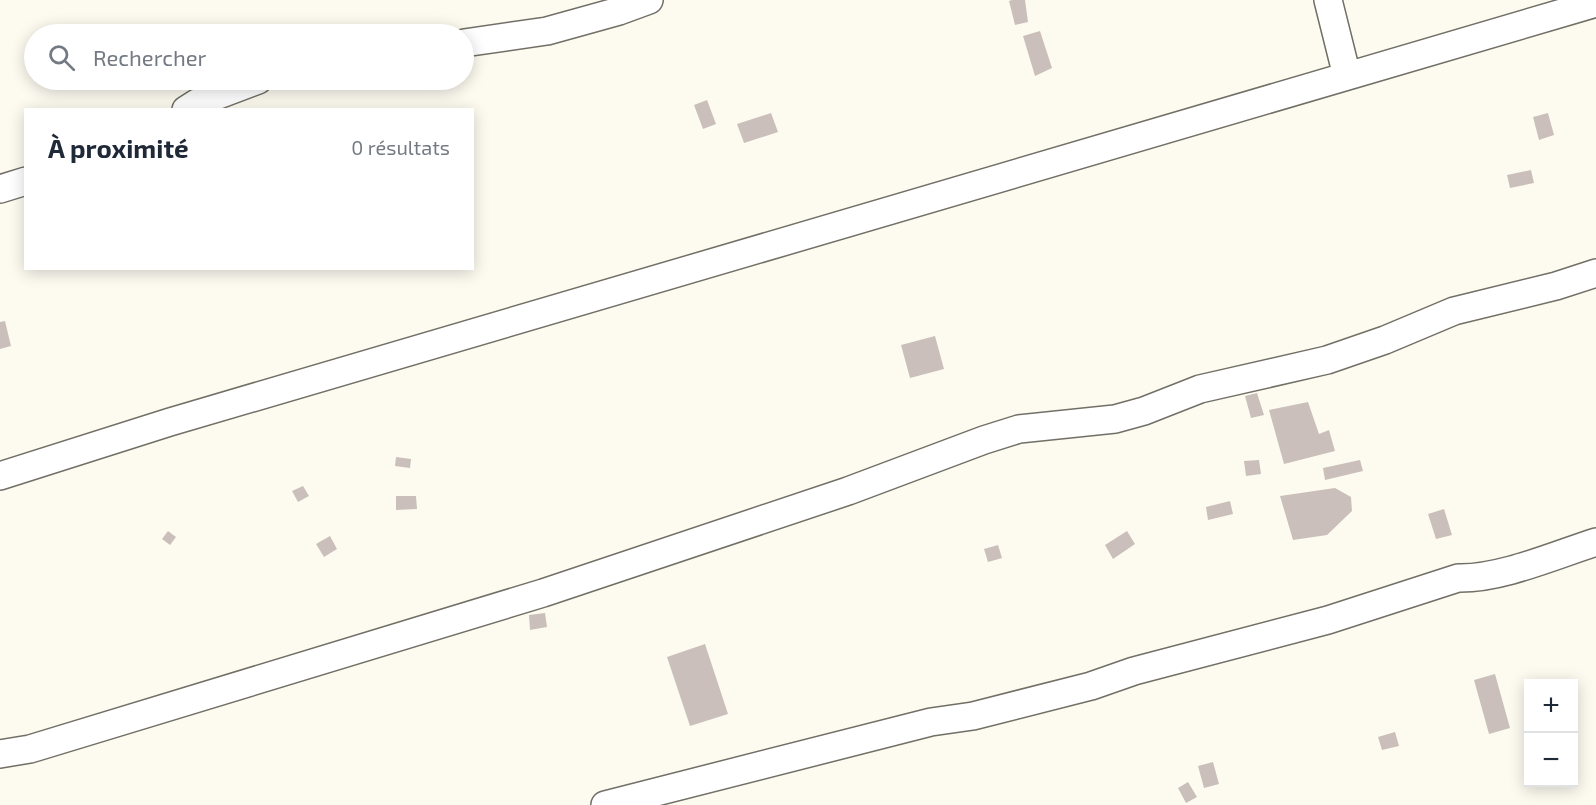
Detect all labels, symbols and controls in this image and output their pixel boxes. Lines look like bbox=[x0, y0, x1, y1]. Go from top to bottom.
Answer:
search box bbox=[24, 24, 474, 90]
icon: search bbox=[45, 41, 78, 74]
text: Rechercher bbox=[93, 44, 206, 70]
text: À proximité bbox=[48, 132, 189, 163]
text: 0 résultats bbox=[351, 135, 450, 159]
map controls bbox=[1524, 679, 1578, 787]
button: + bbox=[1524, 679, 1578, 733]
button: − bbox=[1524, 733, 1578, 787]

